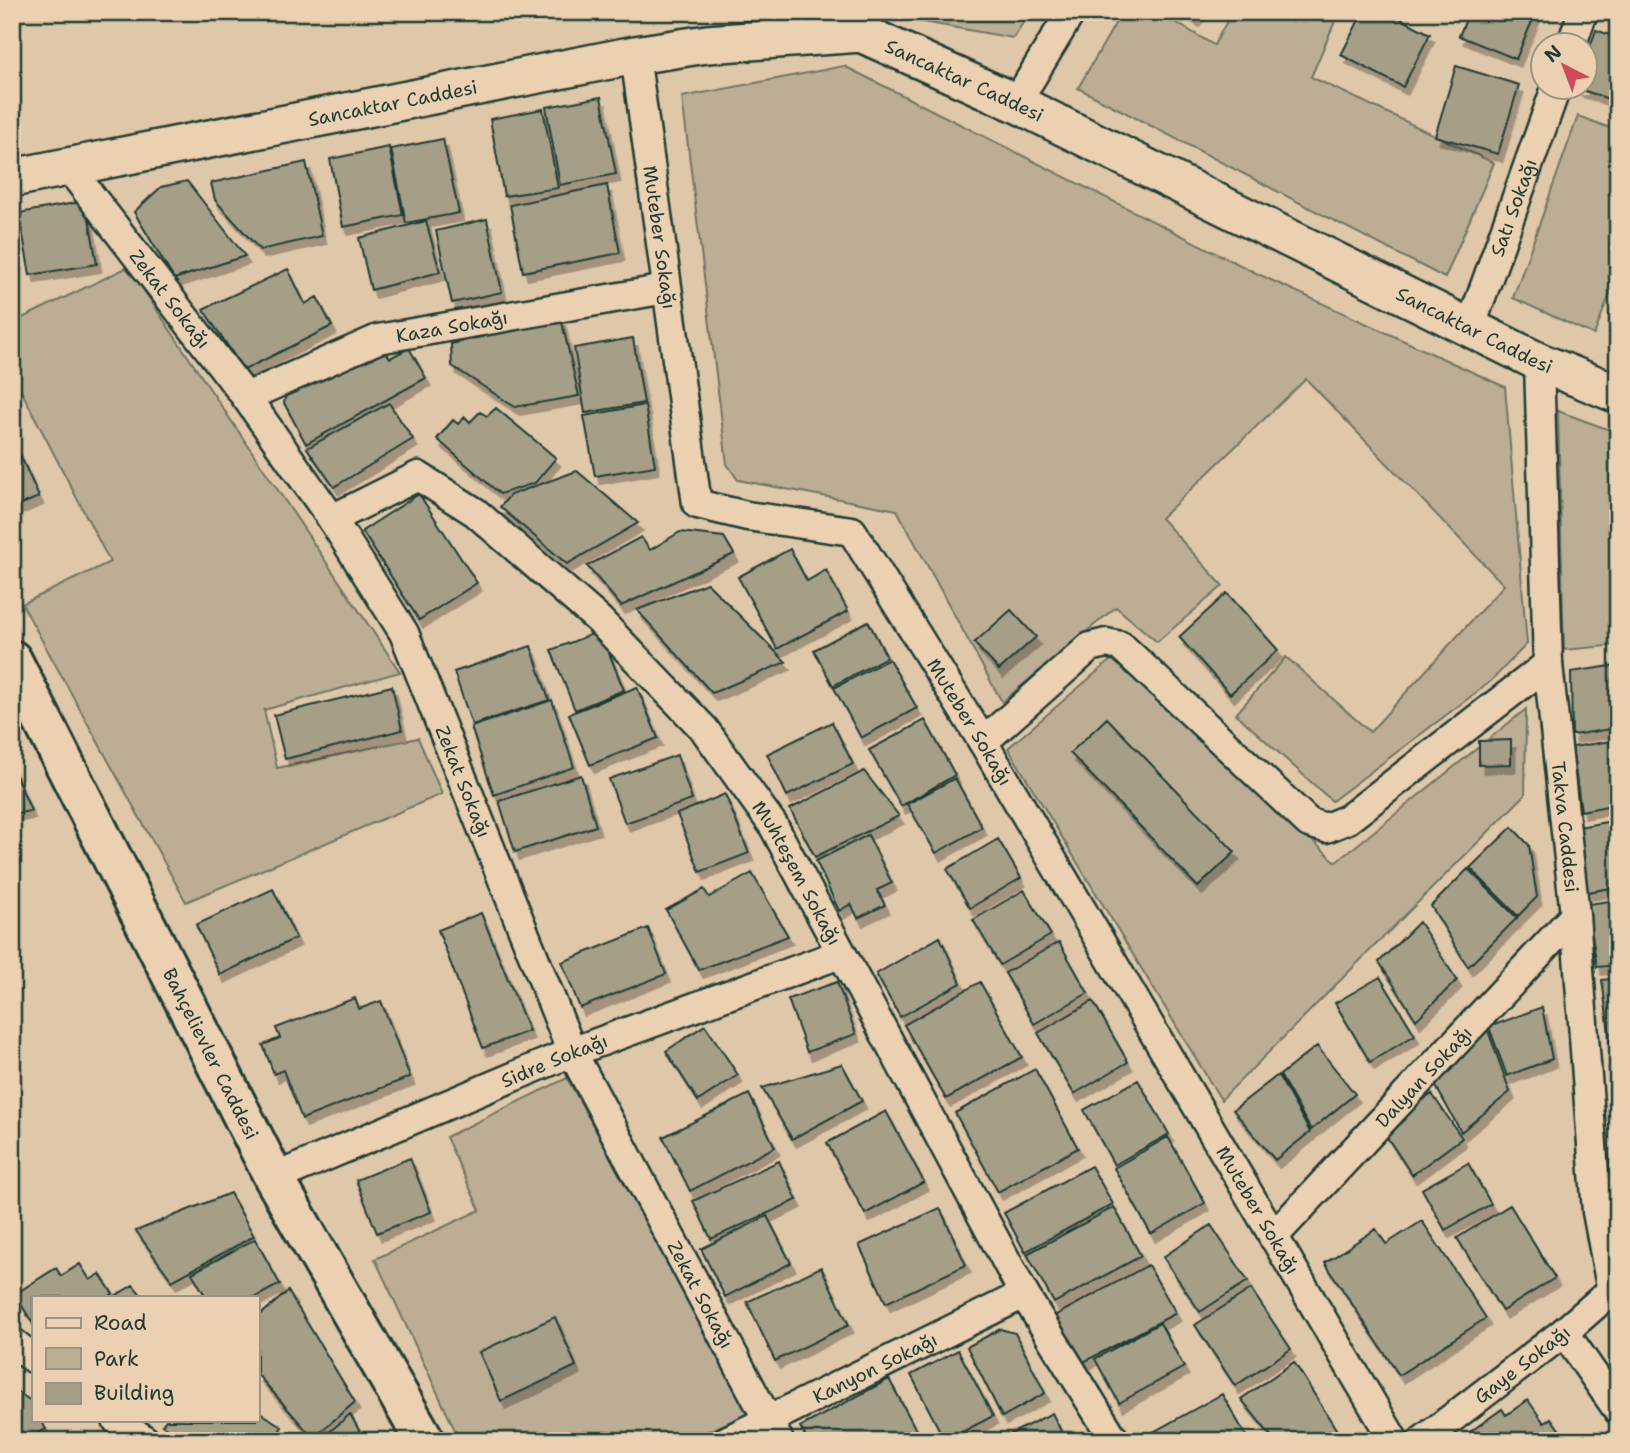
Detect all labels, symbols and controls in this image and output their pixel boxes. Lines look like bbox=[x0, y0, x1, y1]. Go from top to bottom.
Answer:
north arrow bbox=[1528, 32, 1598, 102]
street label: Sancaktar Caddesi bbox=[881, 33, 1048, 127]
text: N bbox=[1539, 39, 1567, 68]
street label: Sancaktar Caddesi bbox=[306, 74, 479, 132]
street label: Satı Sokağı bbox=[1484, 155, 1542, 260]
street label: Muteber Sokağı bbox=[638, 164, 682, 311]
street label: Zekat Sokağı bbox=[124, 244, 216, 353]
street label: Sancaktar Caddesi bbox=[1392, 281, 1557, 379]
street label: Kaza Sokağı bbox=[394, 304, 510, 348]
street label: Muteber Sokağı bbox=[921, 653, 1018, 790]
street label: Zekat Sokağı bbox=[430, 722, 497, 841]
street label: Takva Caddesi bbox=[1546, 760, 1585, 894]
street label: Muhteşem Sokağı bbox=[747, 795, 847, 949]
street label: Bahçelievler Caddesi bbox=[157, 964, 265, 1143]
street label: Dalyan Sokağı bbox=[1370, 1020, 1477, 1133]
street label: Sidre Sokağı bbox=[497, 1028, 611, 1093]
street label: Muteber Sokağı bbox=[1211, 1141, 1306, 1279]
street label: Zekat Sokağı bbox=[662, 1236, 740, 1353]
legend bbox=[32, 1296, 259, 1422]
text: Road bbox=[94, 1309, 147, 1337]
street label: Gaye Sokağı bbox=[1469, 1320, 1575, 1409]
street label: Kanyon Sokağı bbox=[808, 1326, 941, 1409]
text: Park bbox=[94, 1345, 139, 1373]
text: Building bbox=[94, 1379, 174, 1407]

